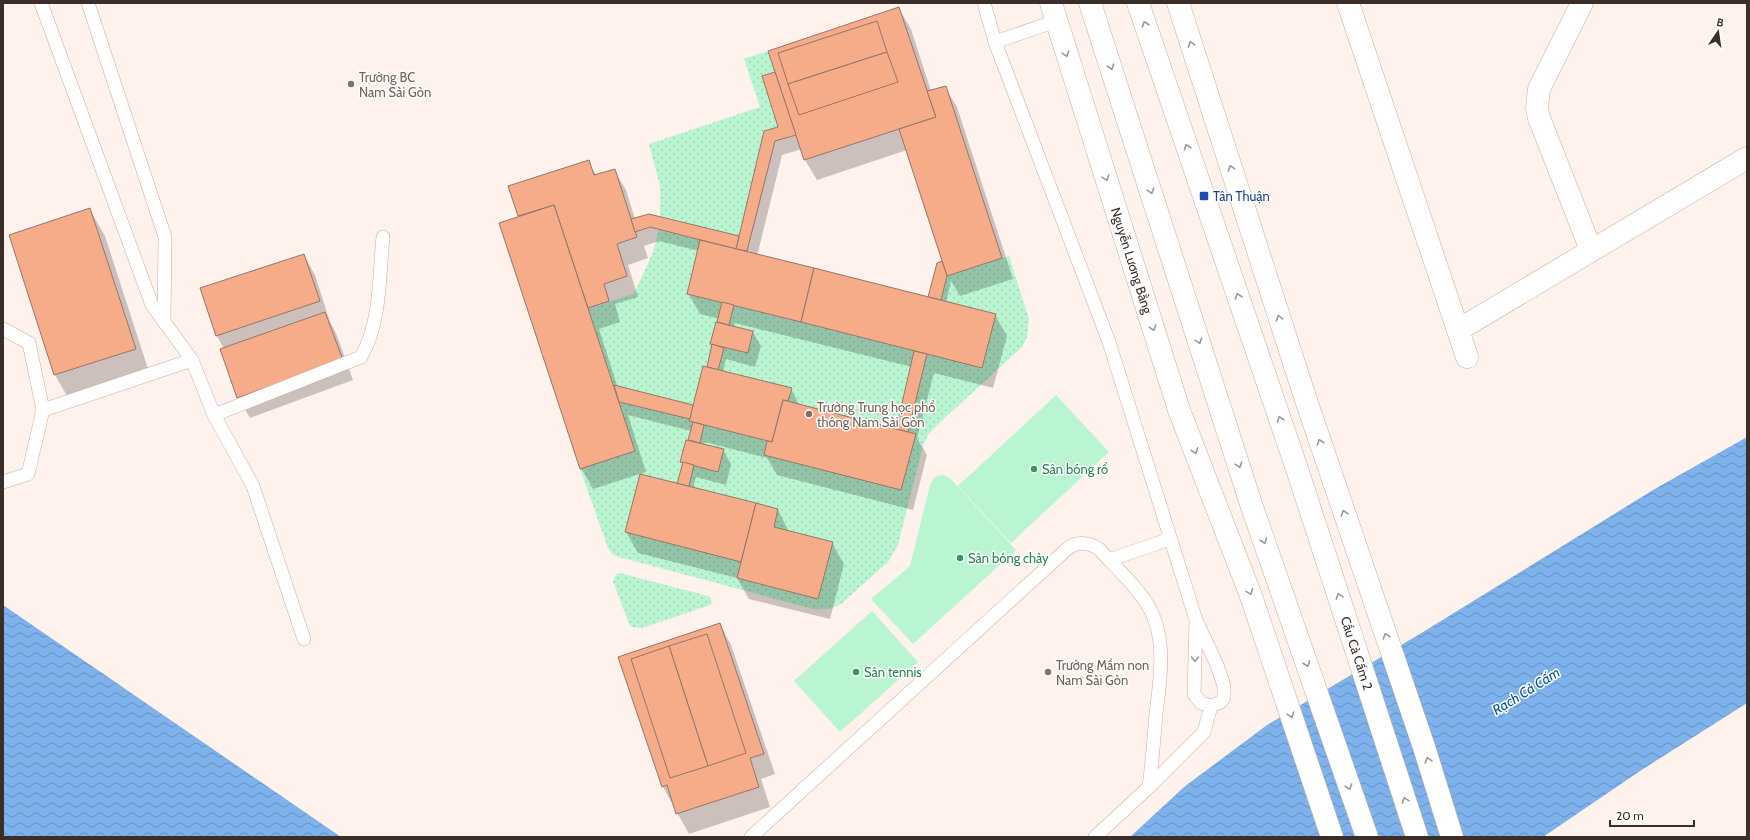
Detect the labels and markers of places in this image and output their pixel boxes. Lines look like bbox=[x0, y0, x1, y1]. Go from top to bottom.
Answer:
place label: Trường BC Nam Sài Gòn bbox=[359, 69, 431, 100]
marker: Trường BC Nam Sài Gòn bbox=[346, 79, 356, 89]
place label: Tân Thuận bbox=[1213, 188, 1270, 204]
marker: Tân Thuận bbox=[1198, 190, 1210, 202]
place label: Trường Trung học phổ thông Nam Sài Gòn bbox=[817, 399, 935, 430]
marker: Trường Trung học phổ thông Nam Sài Gòn bbox=[804, 409, 814, 419]
place label: Sân bóng rổ bbox=[1042, 461, 1108, 477]
marker: Sân bóng rổ bbox=[1029, 464, 1039, 474]
place label: Sân bóng chày bbox=[968, 550, 1049, 566]
marker: Sân bóng chày bbox=[955, 553, 965, 563]
place label: Trường Mầm non Nam Sài Gòn bbox=[1056, 657, 1149, 688]
place label: Sân tennis bbox=[864, 664, 922, 680]
marker: Sân tennis bbox=[851, 667, 861, 677]
marker: Trường Mầm non Nam Sài Gòn bbox=[1043, 667, 1053, 677]

